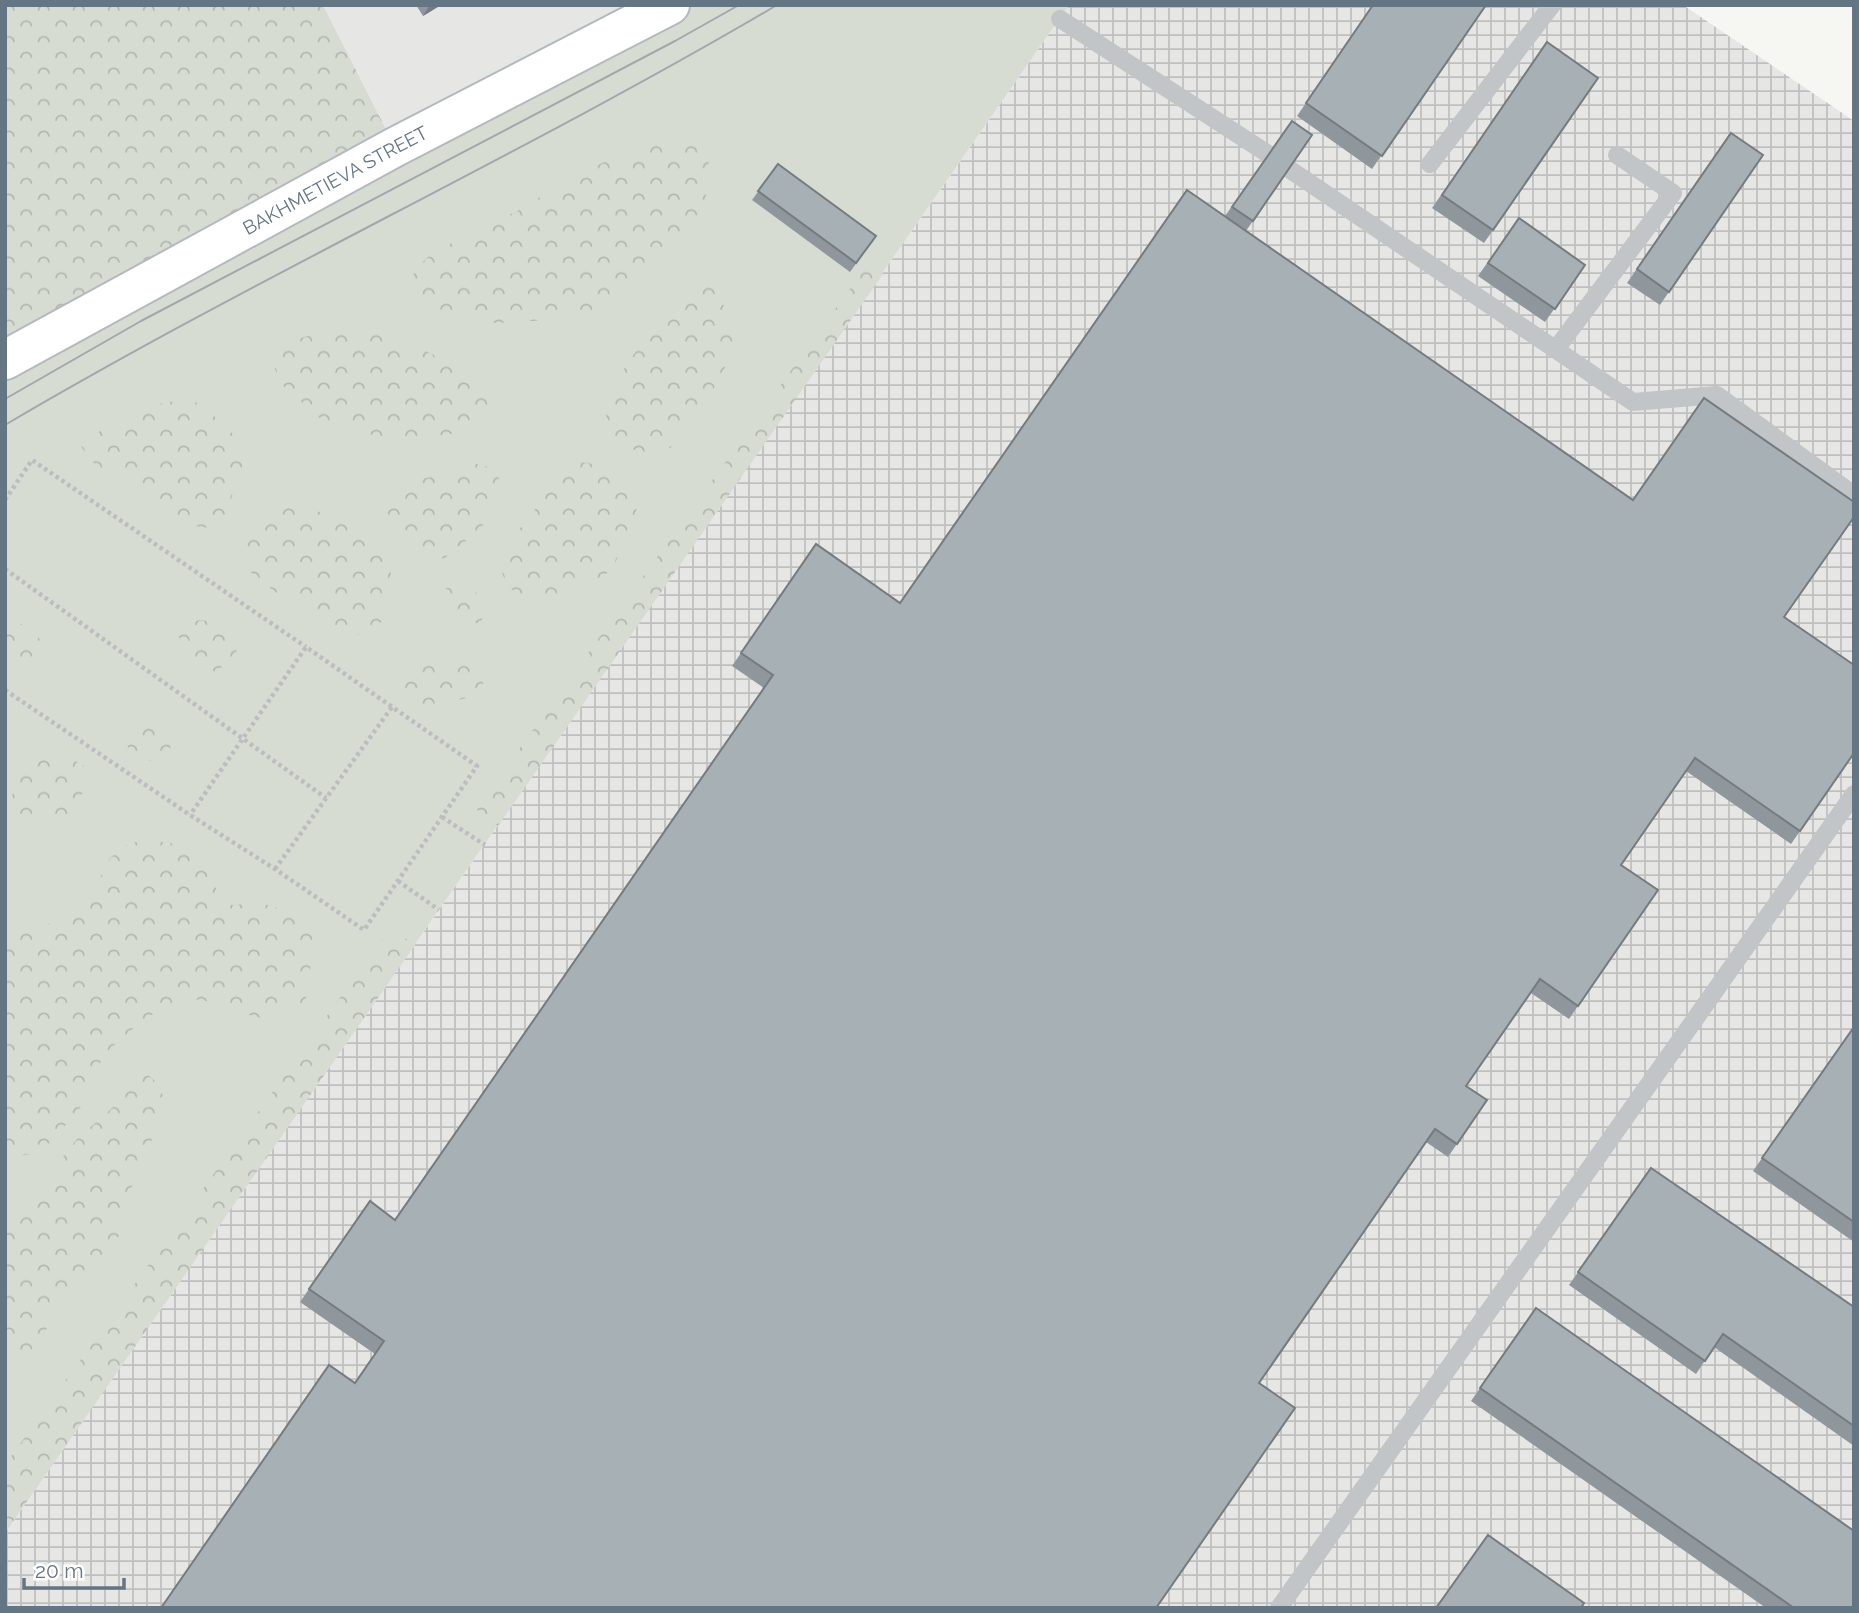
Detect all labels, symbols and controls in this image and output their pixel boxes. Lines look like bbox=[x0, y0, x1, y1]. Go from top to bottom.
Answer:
street label: BAKHMETIEVA STREET bbox=[239, 121, 432, 239]
scale bar bbox=[24, 1546, 124, 1590]
text: 20 m bbox=[35, 1558, 83, 1583]

